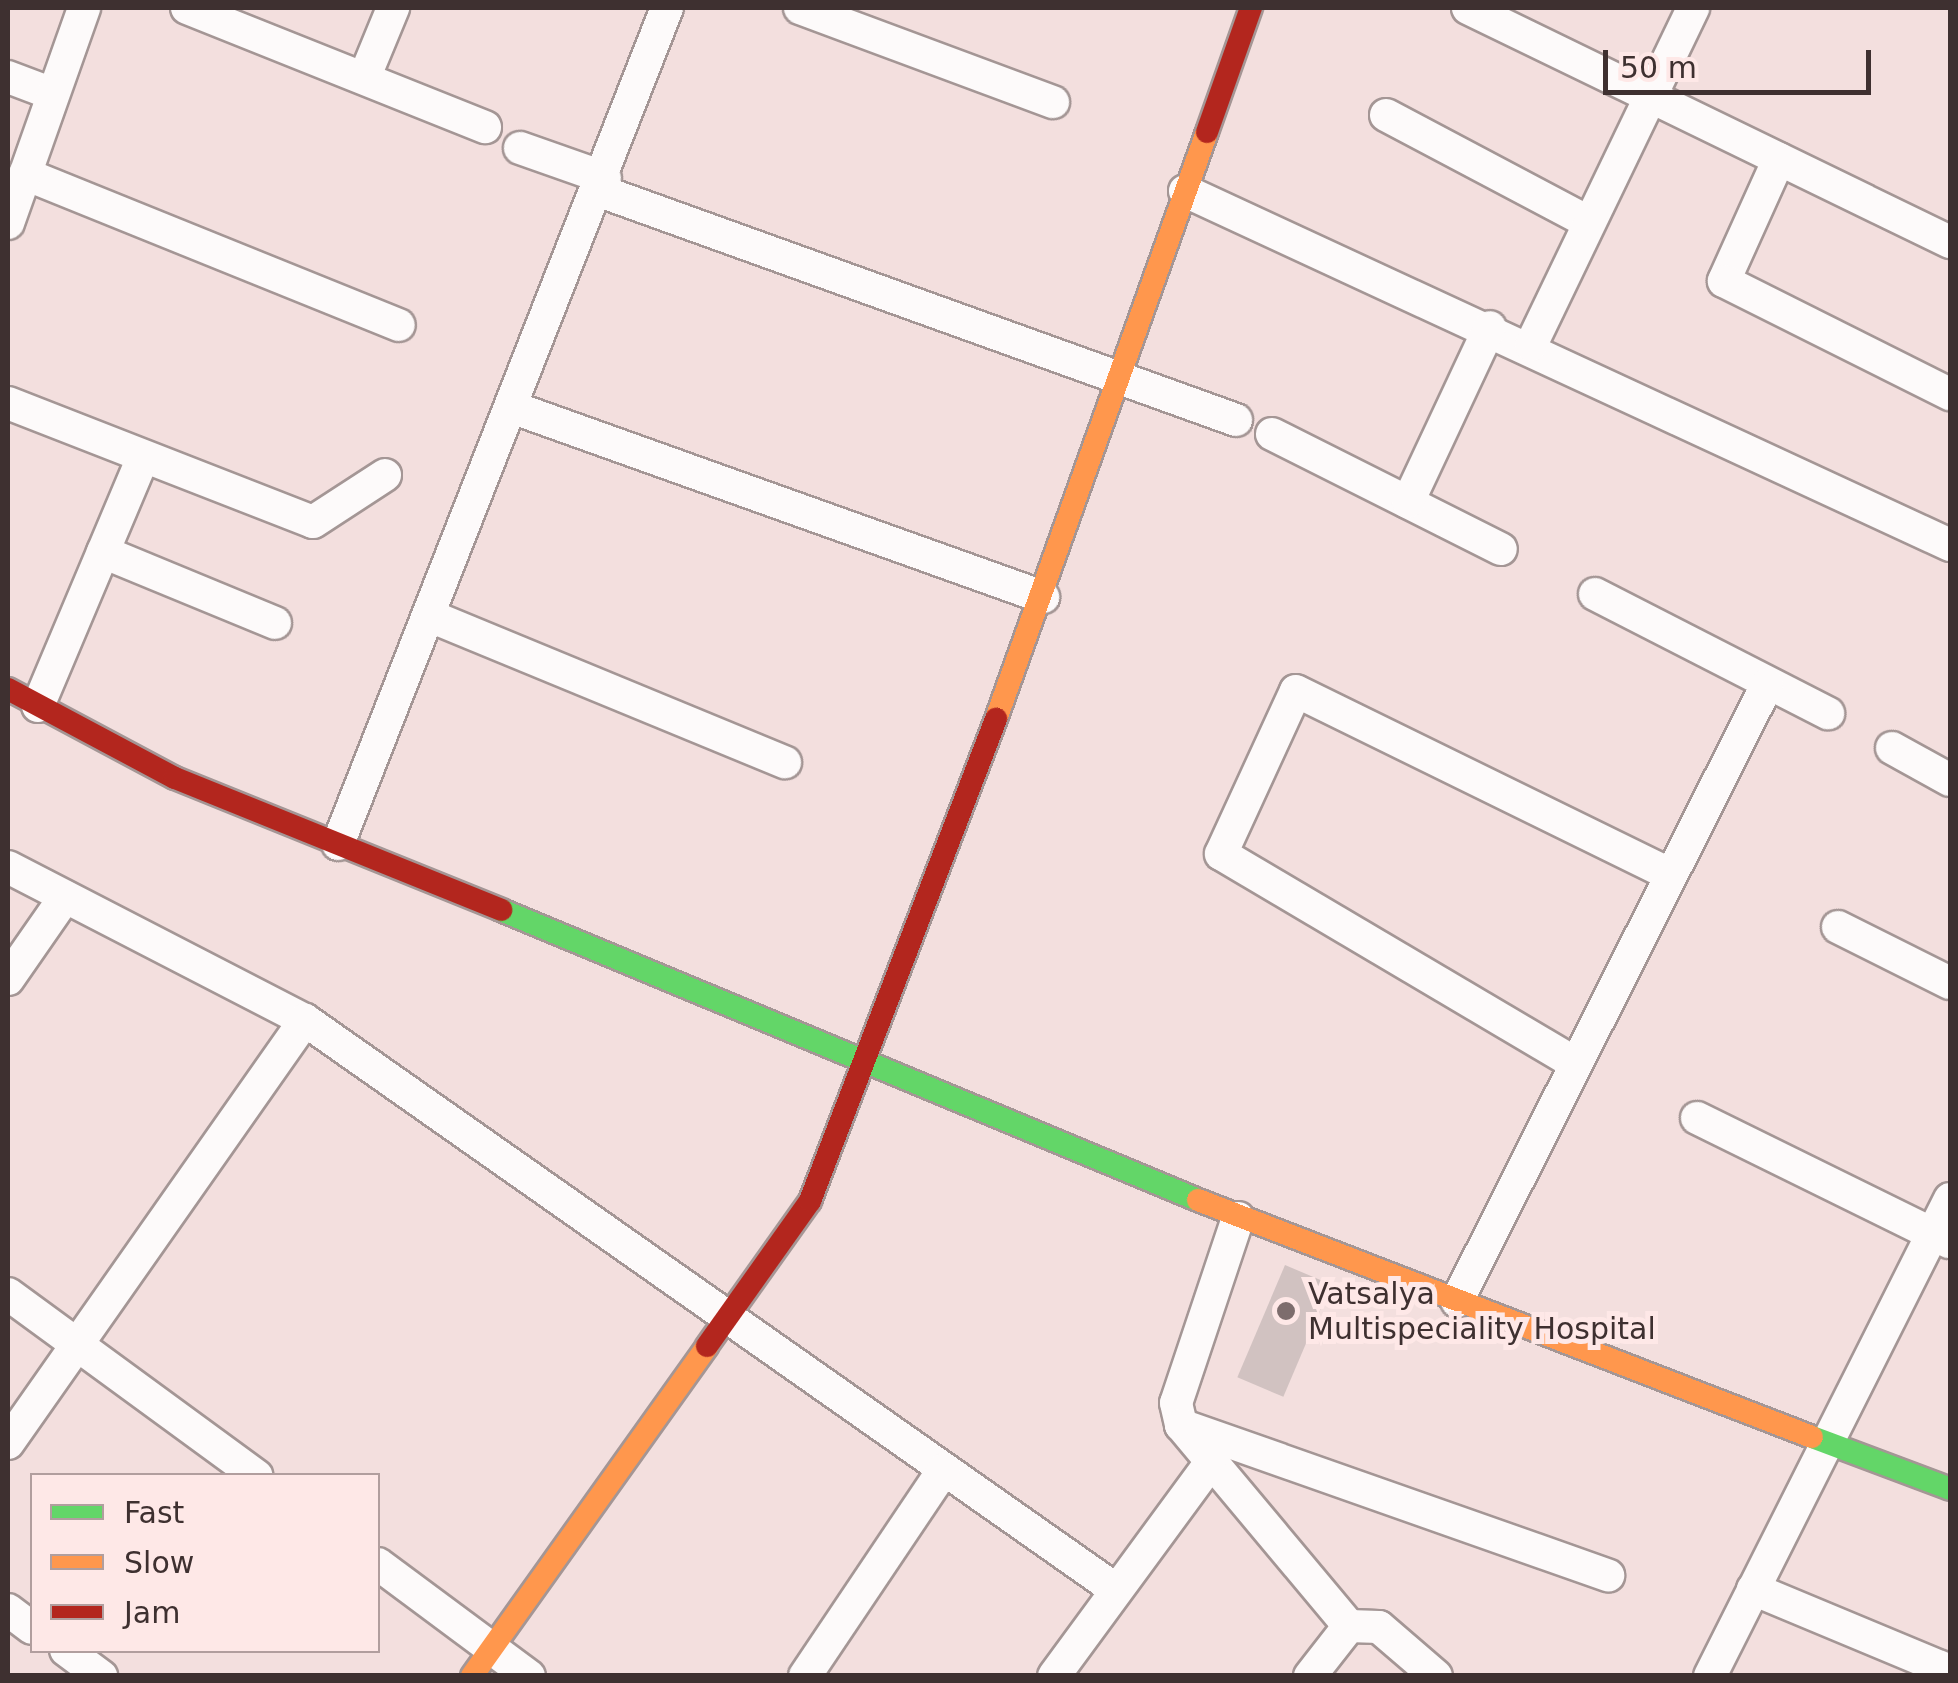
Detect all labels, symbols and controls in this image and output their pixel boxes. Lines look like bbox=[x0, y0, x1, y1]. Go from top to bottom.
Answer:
scale bar bbox=[1608, 30, 1876, 92]
text: 50 m bbox=[1620, 50, 1697, 85]
place label: Vatsalya Multispeciality Hospital bbox=[1308, 1276, 1656, 1346]
marker: Vatsalya Multispeciality Hospital bbox=[1273, 1298, 1299, 1324]
legend bbox=[30, 1473, 380, 1653]
text: Fast bbox=[124, 1495, 184, 1530]
text: Slow bbox=[124, 1545, 194, 1580]
text: Jam bbox=[124, 1595, 180, 1630]

